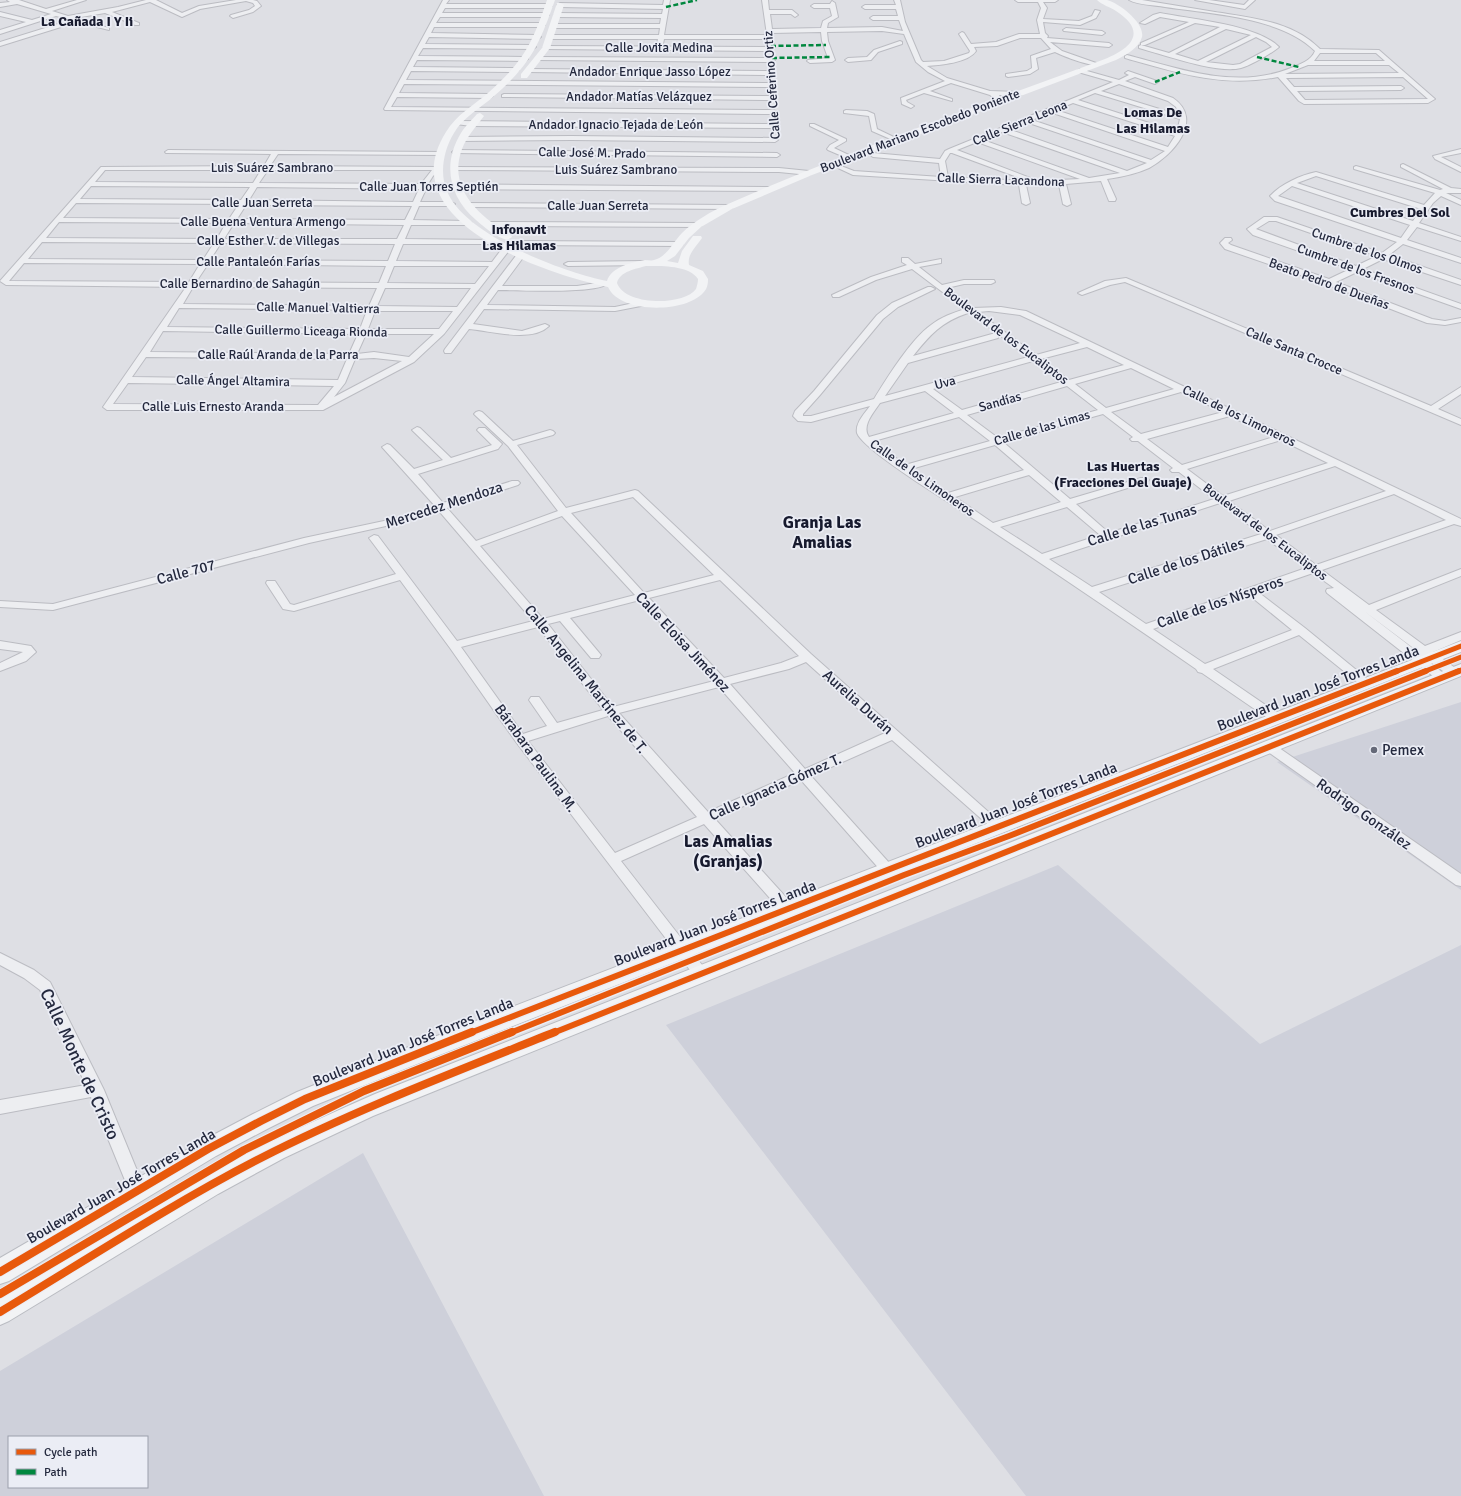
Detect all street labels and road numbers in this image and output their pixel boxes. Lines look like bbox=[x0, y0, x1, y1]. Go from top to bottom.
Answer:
street label: Calle Ceferino Ortiz bbox=[760, 30, 784, 140]
street label: Calle Jovita Medina bbox=[605, 40, 713, 56]
street label: Andador Enrique Jasso López bbox=[569, 64, 731, 80]
street label: Boulevard Mariano Escobedo Poniente bbox=[818, 85, 1022, 177]
street label: Andador Matías Velázquez bbox=[566, 89, 712, 105]
street label: Calle Sierra Leona bbox=[970, 97, 1070, 149]
street label: Andador Ignacio Tejada de León bbox=[529, 117, 703, 133]
street label: Calle José M. Prado bbox=[538, 144, 646, 162]
street label: Luis Suárez Sambrano bbox=[211, 160, 333, 176]
street label: Luis Suárez Sambrano bbox=[555, 162, 677, 178]
street label: Calle Sierra Lacandona bbox=[937, 170, 1065, 190]
street label: Calle Juan Torres Septién bbox=[359, 179, 499, 195]
street label: Calle Juan Serreta bbox=[211, 195, 313, 211]
street label: Calle Juan Serreta bbox=[547, 198, 649, 214]
street label: Calle Buena Ventura Armengo bbox=[180, 214, 346, 230]
street label: Cumbre de los Olmos bbox=[1309, 224, 1425, 278]
street label: Calle Esther V. de Villegas bbox=[197, 233, 340, 249]
street label: Cumbre de los Fresnos bbox=[1295, 240, 1417, 298]
street label: Calle Pantaleón Farías bbox=[196, 254, 320, 270]
street label: Beato Pedro de Dueñas bbox=[1267, 255, 1392, 313]
street label: Calle Bernardino de Sahagún bbox=[160, 276, 320, 292]
street label: Boulevard de los Eucaliptos bbox=[941, 284, 1072, 388]
street label: Calle Manuel Valtierra bbox=[256, 299, 380, 317]
street label: Calle Guillermo Liceaga Rionda bbox=[214, 321, 388, 341]
street label: Calle Santa Crocce bbox=[1243, 323, 1345, 379]
street label: Calle Raúl Aranda de la Parra bbox=[197, 347, 359, 363]
street label: Calle Ángel Altamira bbox=[176, 372, 290, 390]
street label: Uva bbox=[933, 373, 957, 393]
street label: Calle de los Limoneros bbox=[1180, 382, 1299, 451]
street label: Sandías bbox=[977, 388, 1023, 416]
street label: Calle Luis Ernesto Aranda bbox=[142, 399, 284, 415]
street label: Calle de las Limas bbox=[992, 407, 1092, 449]
street label: Calle de los Limoneros bbox=[867, 436, 978, 520]
street label: Mercedez Mendoza bbox=[383, 478, 505, 532]
street label: Boulevard de los Eucaliptos bbox=[1200, 480, 1331, 584]
street label: Calle de las Tunas bbox=[1085, 500, 1199, 550]
street label: Calle de los Dátiles bbox=[1126, 534, 1247, 588]
street label: Calle 707 bbox=[155, 556, 217, 588]
street label: Calle de los Nísperos bbox=[1154, 572, 1286, 632]
street label: Calle Eloisa Jiménez bbox=[632, 588, 734, 696]
street label: Calle Angelina Martínez de T. bbox=[521, 601, 651, 757]
street label: Boulevard Juan José Torres Landa bbox=[1215, 641, 1421, 735]
street label: Aurelia Durán bbox=[819, 666, 897, 738]
street label: Bárabara Paulina M. bbox=[491, 701, 581, 816]
street label: Calle Ignacia Gómez T. bbox=[706, 750, 844, 824]
street label: Boulevard Juan José Torres Landa bbox=[913, 758, 1119, 852]
street label: Rodrigo González bbox=[1313, 775, 1415, 854]
street label: Boulevard Juan José Torres Landa bbox=[612, 876, 818, 970]
street label: Calle Monte de Cristo bbox=[35, 985, 125, 1143]
street label: Boulevard Juan José Torres Landa bbox=[310, 993, 516, 1091]
street label: Boulevard Juan José Torres Landa bbox=[24, 1125, 218, 1247]

